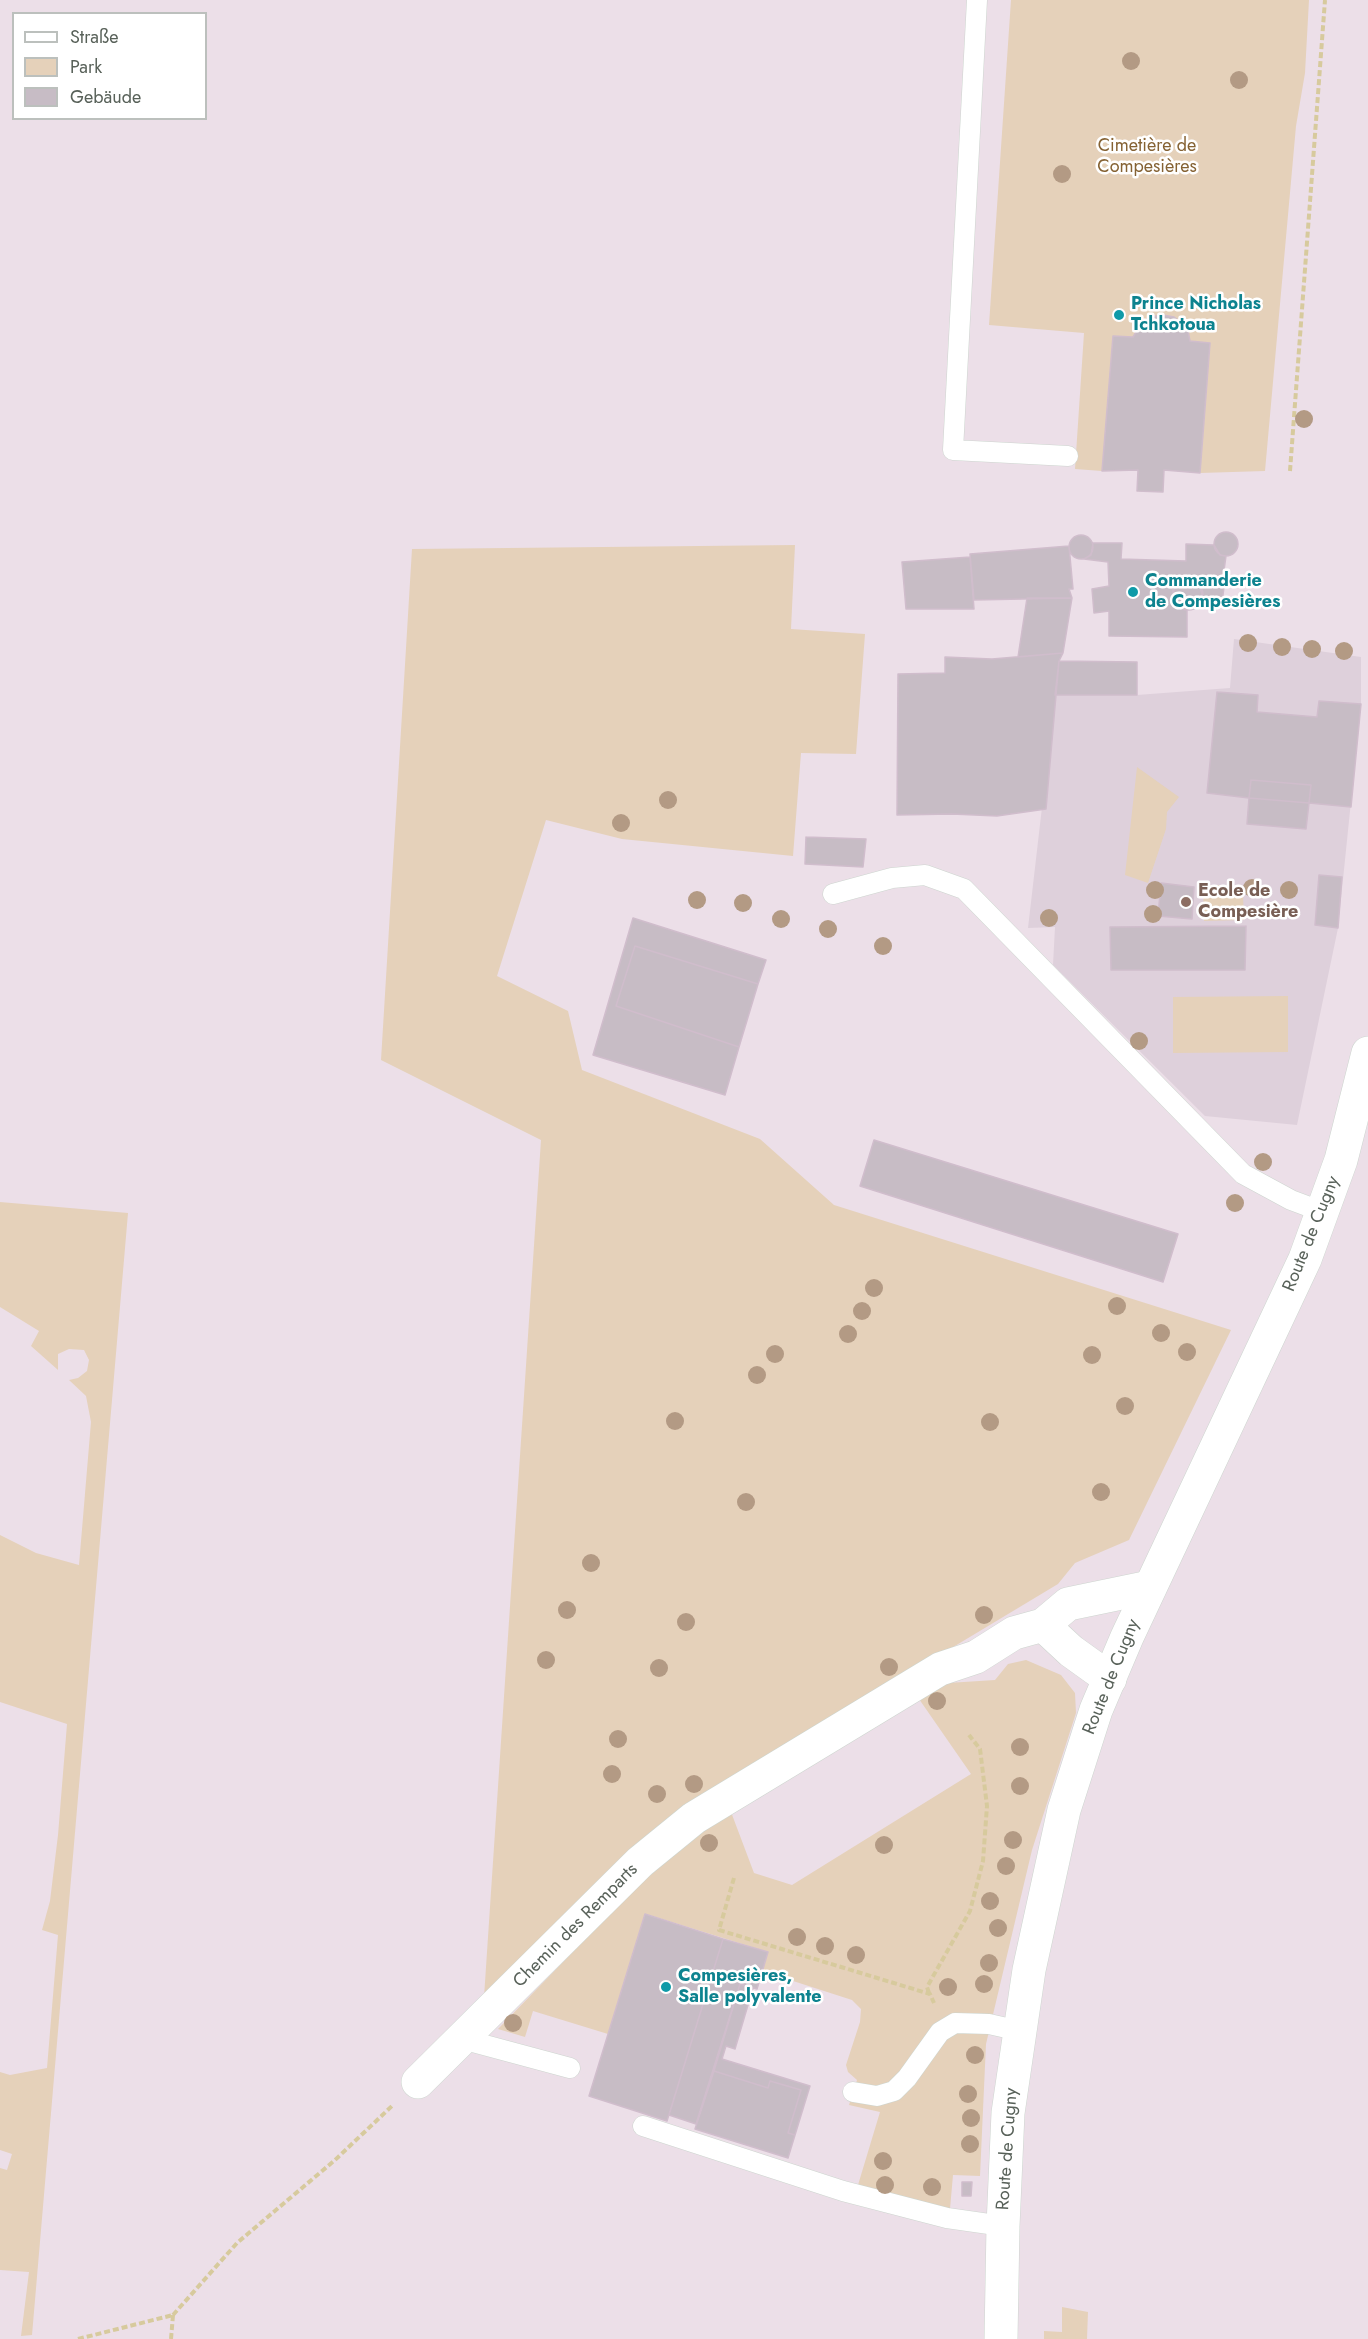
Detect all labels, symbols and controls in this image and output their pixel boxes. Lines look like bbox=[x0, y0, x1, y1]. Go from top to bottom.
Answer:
legend bbox=[12, 12, 207, 120]
text: Straße bbox=[70, 24, 118, 50]
text: Park bbox=[70, 54, 102, 80]
text: Gebäude bbox=[70, 84, 141, 110]
park label: Cimetière de Compesières bbox=[1097, 136, 1197, 178]
place label: Prince Nicholas Tchkotoua bbox=[1131, 294, 1261, 336]
marker: Prince Nicholas Tchkotoua bbox=[1112, 308, 1126, 322]
place label: Commanderie de Compesières bbox=[1145, 571, 1280, 614]
marker: Commanderie de Compesières bbox=[1126, 585, 1140, 599]
place label: Ecole de Compesière bbox=[1198, 881, 1298, 924]
marker: Ecole de Compesière bbox=[1179, 895, 1193, 909]
street label: Route de Cugny bbox=[1279, 1173, 1345, 1295]
street label: Route de Cugny bbox=[1079, 1616, 1145, 1738]
street label: Chemin des Remparts bbox=[509, 1859, 643, 1993]
place label: Compesières, Salle polyvalente bbox=[678, 1966, 822, 2008]
marker: Compesières, Salle polyvalente bbox=[659, 1980, 673, 1994]
street label: Route de Cugny bbox=[993, 2087, 1023, 2211]

